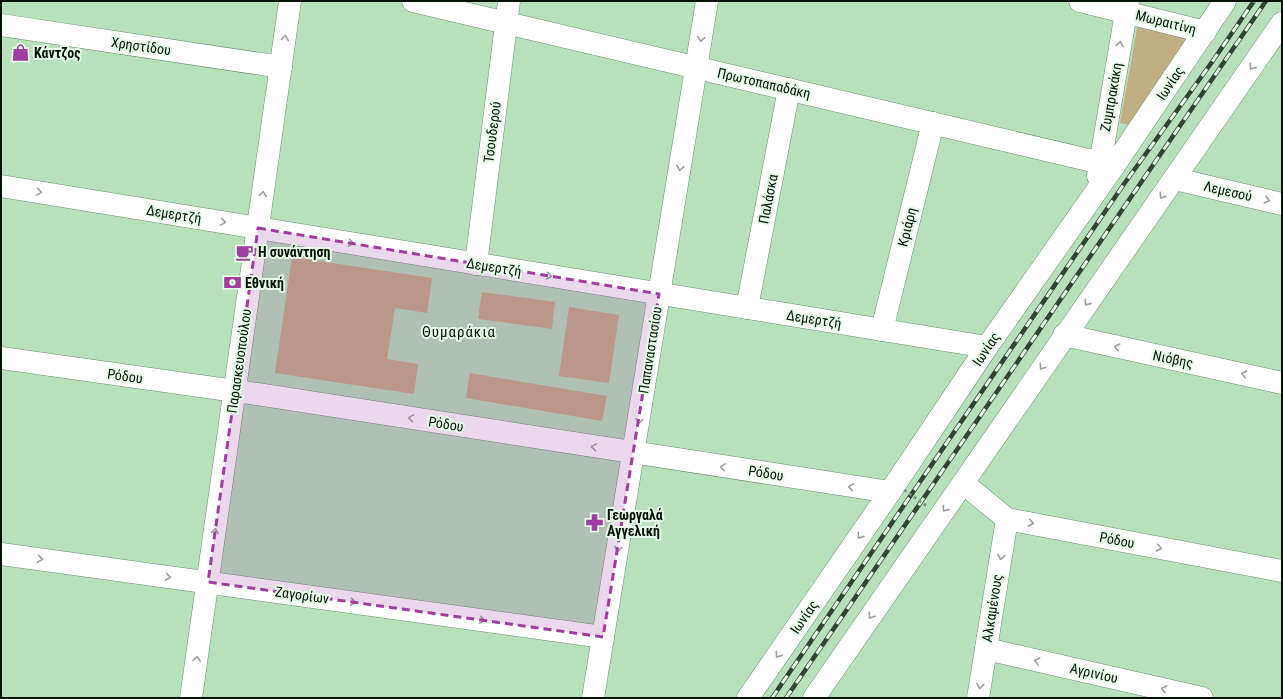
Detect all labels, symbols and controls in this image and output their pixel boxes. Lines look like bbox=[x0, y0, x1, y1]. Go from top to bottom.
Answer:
street label: Μωραιτίνη bbox=[1134, 7, 1198, 37]
street label: Χρηστίδου bbox=[110, 34, 172, 58]
one-way arrow bbox=[280, 35, 289, 41]
one-way arrow bbox=[697, 36, 705, 43]
one-way arrow bbox=[1115, 41, 1124, 48]
shop icon: Κάντζος bbox=[11, 43, 31, 63]
place label: Κάντζος bbox=[34, 45, 81, 61]
street label: Ζυμπρακάκη bbox=[1097, 61, 1125, 133]
one-way arrow bbox=[1250, 62, 1257, 69]
street label: Ιωνίας bbox=[1153, 63, 1187, 103]
street label: Πρωτοπαπαδάκη bbox=[716, 65, 812, 101]
street label: Τσουδερού bbox=[480, 100, 504, 164]
one-way arrow bbox=[676, 165, 685, 171]
street label: Παλάσκα bbox=[755, 173, 781, 225]
street label: Λεμεσού bbox=[1202, 178, 1254, 204]
one-way arrow bbox=[36, 187, 43, 196]
one-way arrow bbox=[258, 191, 267, 197]
one-way arrow bbox=[1160, 192, 1167, 199]
one-way arrow bbox=[1264, 196, 1270, 204]
street label: Δεμερτζή bbox=[145, 202, 203, 226]
street label: Κριάρη bbox=[894, 206, 920, 248]
one-way arrow bbox=[220, 217, 226, 226]
one-way arrow bbox=[348, 238, 354, 247]
cafe icon: Η συνάντηση bbox=[235, 242, 255, 262]
place label: Η συνάντηση bbox=[258, 244, 331, 260]
street label: Δεμερτζή bbox=[465, 255, 523, 279]
one-way arrow bbox=[546, 271, 552, 280]
bank icon: Εθνική bbox=[222, 273, 242, 293]
place label: Εθνική bbox=[245, 275, 284, 291]
one-way arrow bbox=[1085, 298, 1092, 305]
street label: Παπαναστασίου bbox=[635, 305, 665, 395]
street label: Παρασκευοπούλου bbox=[224, 307, 254, 414]
street label: Δεμερτζή bbox=[785, 307, 843, 331]
district label: Θυμαράκια bbox=[422, 323, 496, 341]
street label: Ιωνίας bbox=[969, 329, 1003, 369]
one-way arrow bbox=[1114, 343, 1120, 351]
street label: Νιόβης bbox=[1151, 347, 1195, 371]
one-way arrow bbox=[1040, 363, 1047, 370]
street label: Ρόδου bbox=[106, 366, 144, 386]
one-way arrow bbox=[1241, 371, 1247, 379]
street label: Ρόδου bbox=[427, 413, 465, 435]
one-way arrow bbox=[408, 414, 414, 423]
one-way arrow bbox=[635, 417, 644, 424]
one-way arrow bbox=[591, 443, 597, 452]
street label: Ρόδου bbox=[747, 462, 785, 484]
one-way arrow bbox=[720, 463, 726, 472]
one-way arrow bbox=[848, 483, 854, 491]
one-way arrow bbox=[942, 505, 950, 512]
place label: Γεωργαλά Αγγελική bbox=[607, 507, 663, 539]
pharmacy icon: Γεωργαλά Αγγελική bbox=[584, 513, 604, 533]
one-way arrow bbox=[1028, 519, 1034, 527]
one-way arrow bbox=[210, 528, 219, 534]
street label: Ρόδου bbox=[1098, 529, 1136, 551]
one-way arrow bbox=[857, 532, 865, 539]
one-way arrow bbox=[1156, 543, 1162, 551]
one-way arrow bbox=[614, 546, 623, 552]
one-way arrow bbox=[37, 554, 43, 563]
one-way arrow bbox=[997, 554, 1006, 560]
one-way arrow bbox=[165, 572, 172, 581]
street label: Αλκαμένους bbox=[979, 573, 1005, 643]
street label: Ζαγορίων bbox=[274, 583, 330, 607]
one-way arrow bbox=[350, 597, 356, 606]
street label: Ιωνίας bbox=[787, 597, 821, 637]
one-way arrow bbox=[868, 612, 876, 619]
one-way arrow bbox=[478, 615, 485, 624]
one-way arrow bbox=[776, 650, 783, 657]
one-way arrow bbox=[192, 656, 201, 662]
one-way arrow bbox=[1034, 657, 1040, 665]
street label: Αγρινίου bbox=[1068, 660, 1120, 686]
one-way arrow bbox=[976, 682, 985, 689]
one-way arrow bbox=[1161, 686, 1167, 694]

